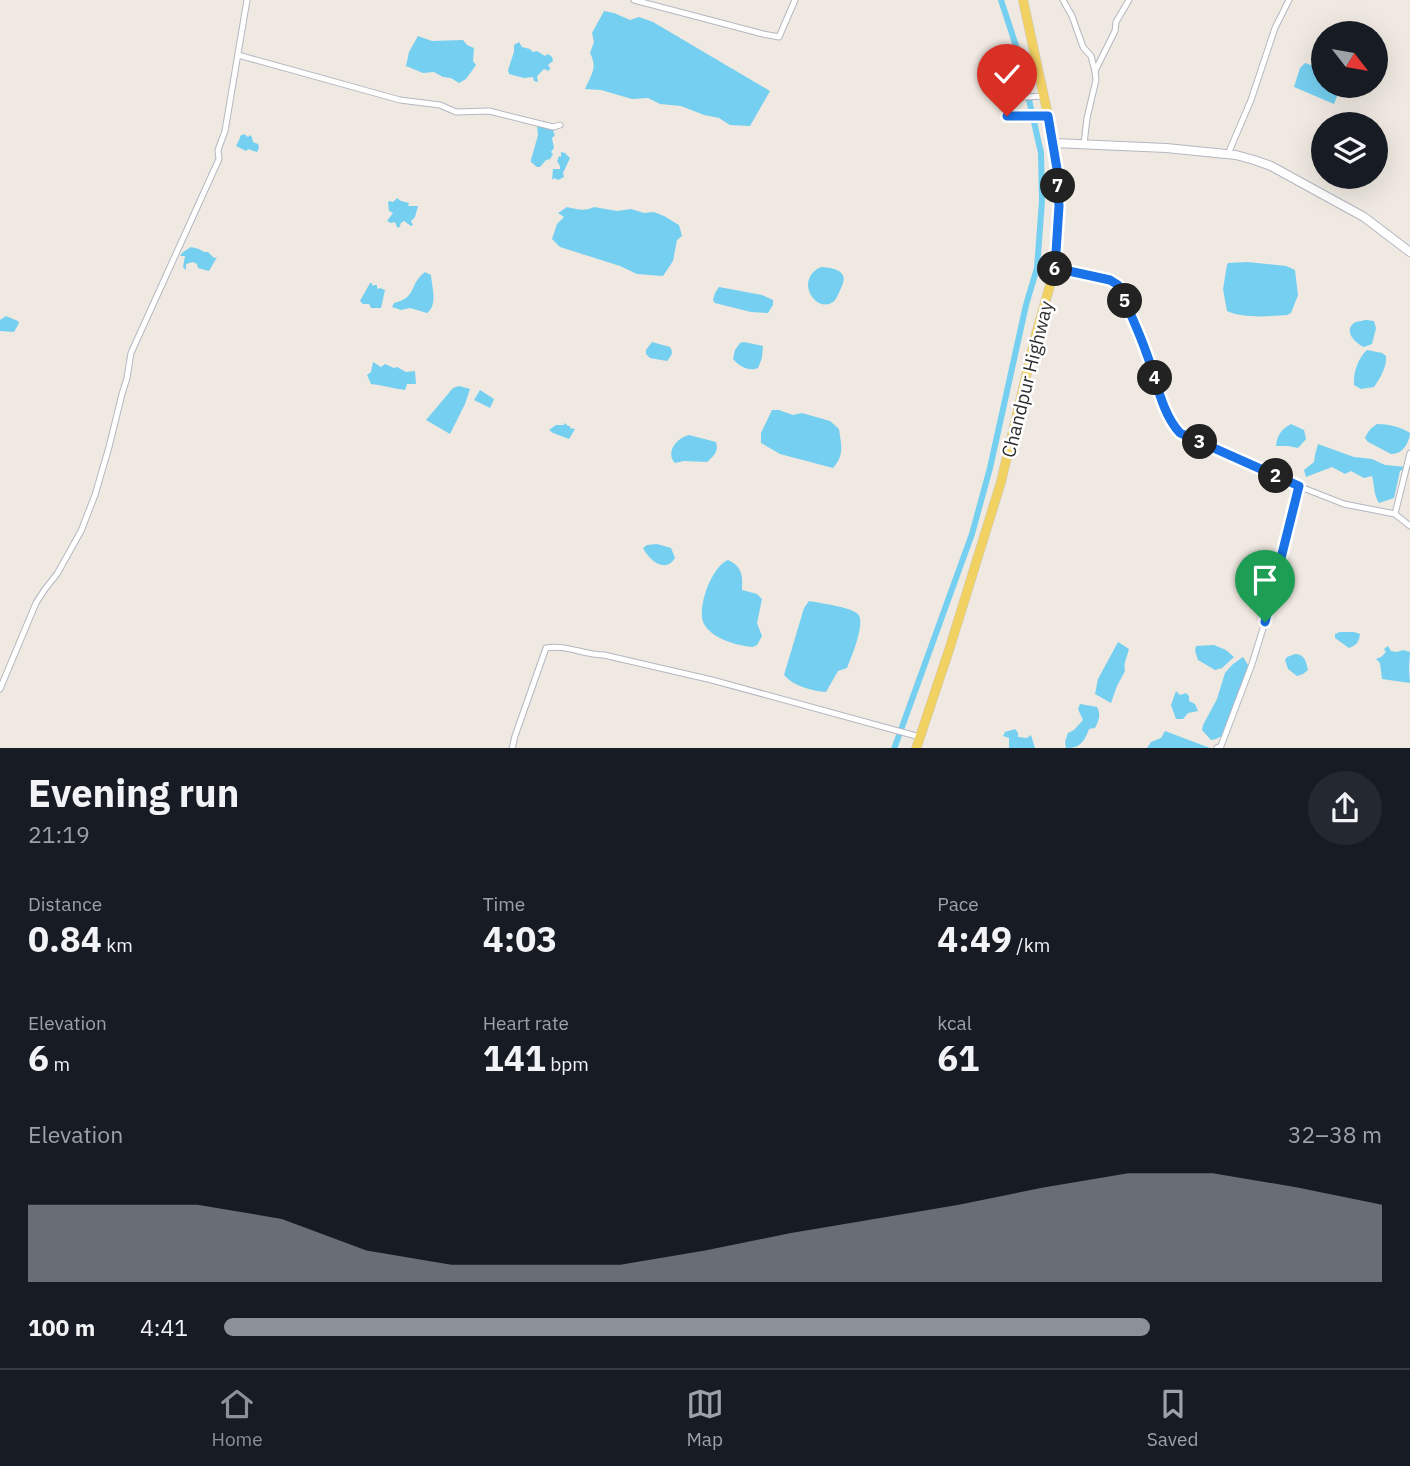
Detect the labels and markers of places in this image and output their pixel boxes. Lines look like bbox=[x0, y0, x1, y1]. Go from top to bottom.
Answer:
pin bbox=[977, 44, 1037, 116]
pin: 7 bbox=[1040, 168, 1076, 204]
pin: 6 bbox=[1038, 252, 1072, 286]
pin: 5 bbox=[1108, 284, 1142, 318]
pin: 4 bbox=[1138, 360, 1172, 396]
pin: 3 bbox=[1182, 424, 1218, 460]
pin: 2 bbox=[1258, 458, 1294, 494]
pin bbox=[1235, 550, 1295, 622]

